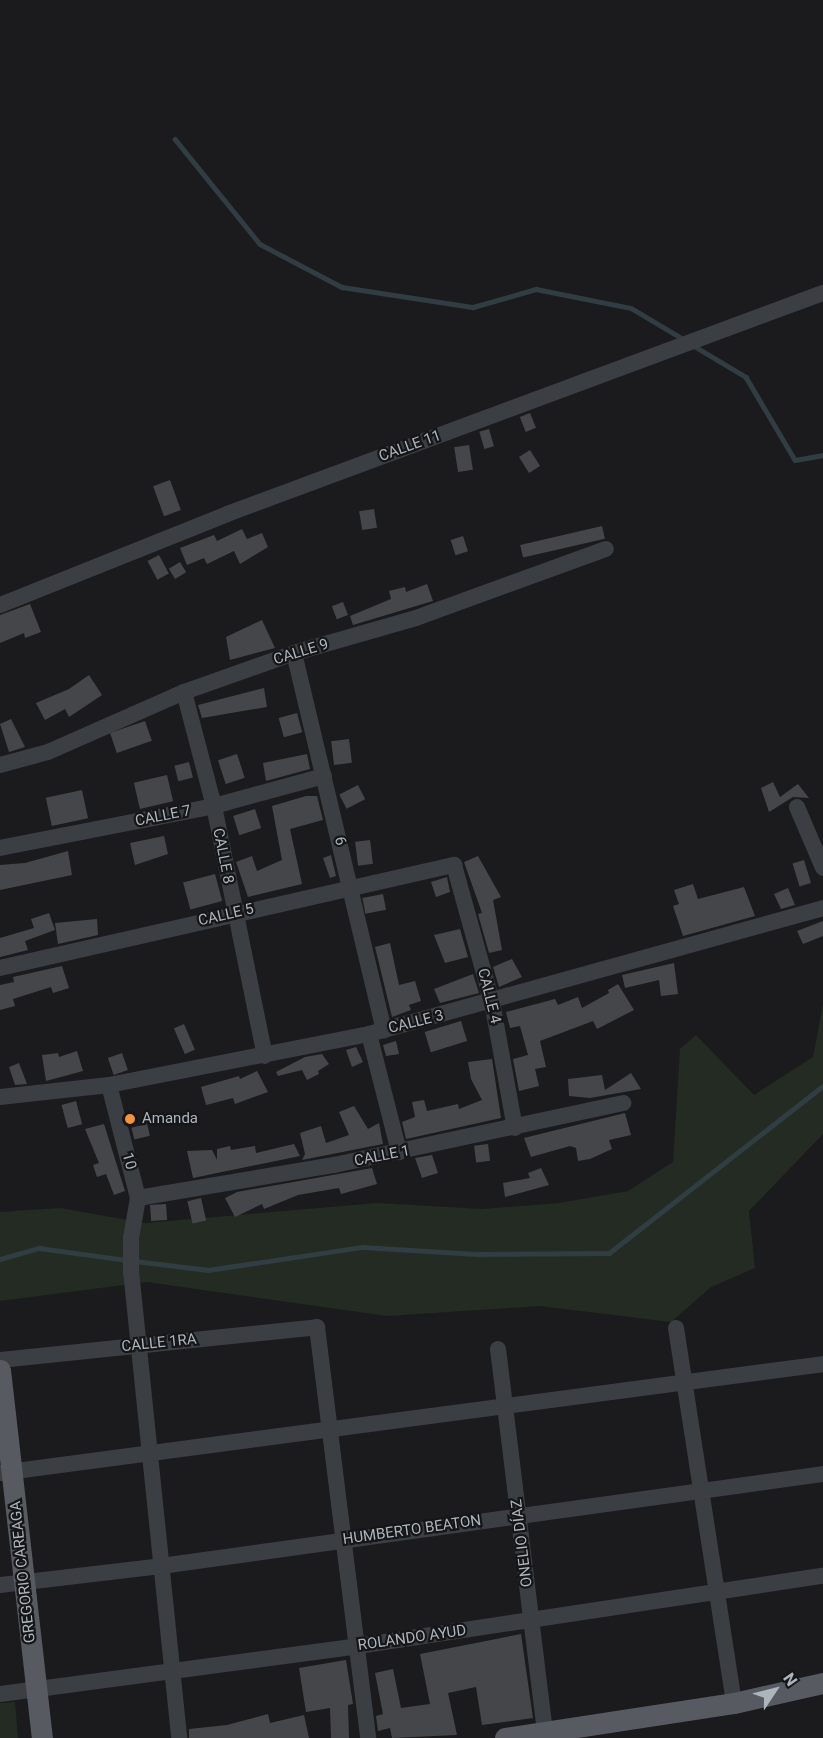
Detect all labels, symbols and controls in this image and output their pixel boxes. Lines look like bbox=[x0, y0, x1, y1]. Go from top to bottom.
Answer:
street label: CALLE 11 bbox=[376, 426, 444, 466]
street label: CALLE 9 bbox=[271, 635, 331, 669]
street label: CALLE 7 bbox=[134, 802, 192, 830]
street label: CALLE 8 bbox=[209, 827, 237, 885]
street label: 6 bbox=[330, 835, 350, 847]
street label: CALLE 5 bbox=[197, 900, 255, 930]
street label: CALLE 4 bbox=[473, 966, 505, 1026]
street label: CALLE 3 bbox=[386, 1006, 446, 1038]
place label: Amanda bbox=[142, 1110, 198, 1128]
marker: Amanda bbox=[123, 1112, 137, 1126]
street label: CALLE 1 bbox=[353, 1142, 411, 1170]
street label: 10 bbox=[118, 1151, 140, 1171]
street label: CALLE 1RA bbox=[121, 1330, 197, 1356]
street label: ONELIO DÍAZ bbox=[508, 1498, 536, 1588]
street label: GREGORIO CAREAGA bbox=[7, 1500, 39, 1644]
street label: HUMBERTO BEATON bbox=[342, 1511, 482, 1549]
street label: ROLANDO AYUD bbox=[357, 1621, 467, 1655]
north arrow bbox=[745, 1660, 805, 1720]
text: N bbox=[779, 1669, 801, 1689]

